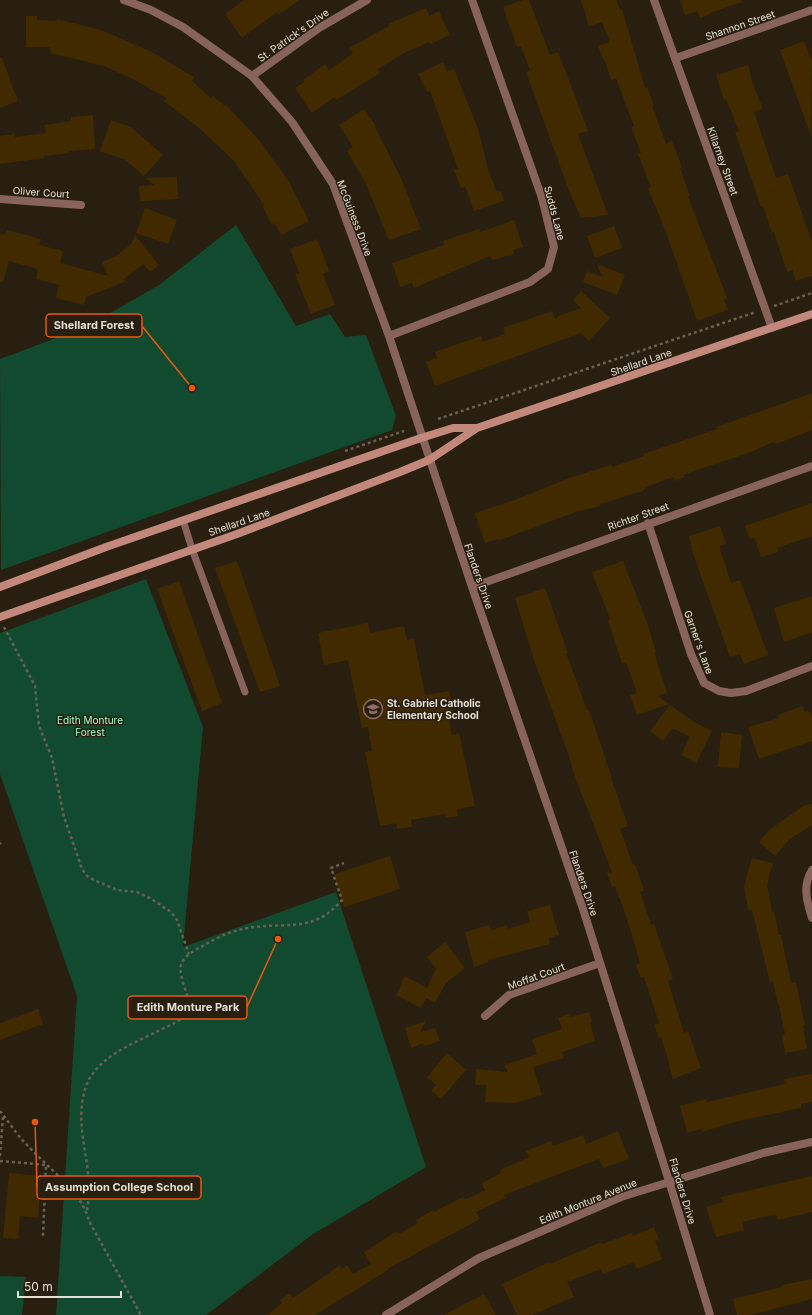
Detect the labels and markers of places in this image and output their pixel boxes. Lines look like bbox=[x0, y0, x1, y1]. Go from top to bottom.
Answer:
callout: Shellard Forest bbox=[46, 314, 142, 337]
place label: St. Gabriel Catholic Elementary School bbox=[387, 697, 481, 722]
school or university icon: St. Gabriel Catholic Elementary School bbox=[362, 698, 384, 720]
callout: Edith Monture Park bbox=[128, 996, 247, 1019]
callout: Assumption College School bbox=[37, 1176, 201, 1199]

